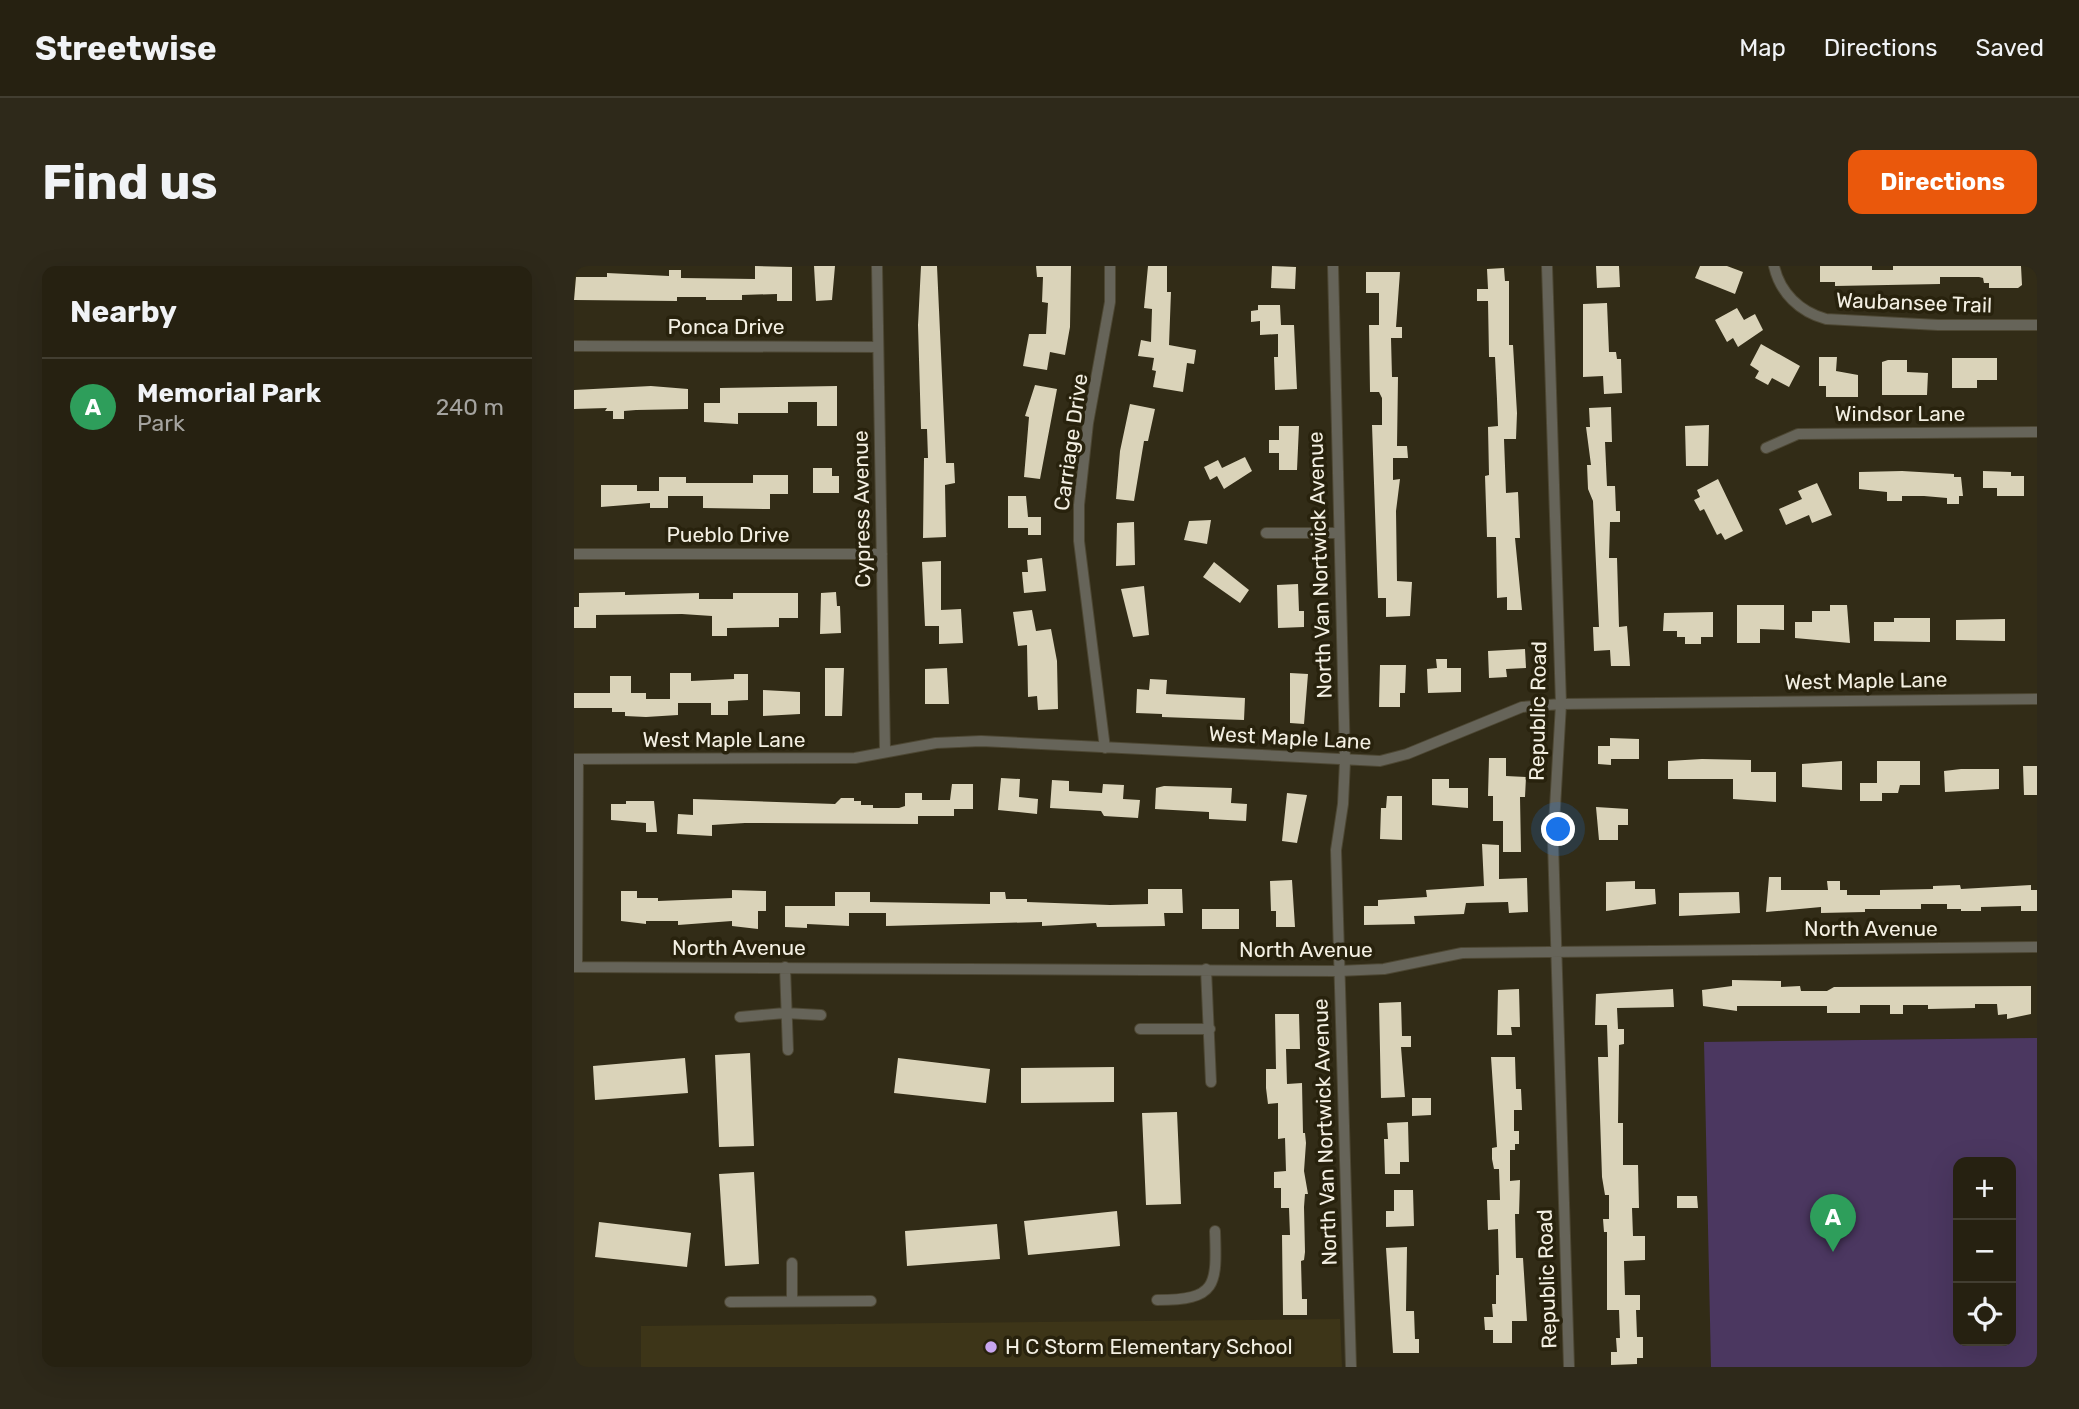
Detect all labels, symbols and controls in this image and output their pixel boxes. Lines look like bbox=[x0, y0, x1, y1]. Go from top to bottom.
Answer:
text: Streetwise bbox=[35, 29, 217, 68]
text: Map bbox=[1739, 34, 1786, 62]
text: Directions bbox=[1824, 34, 1937, 62]
text: Saved bbox=[1975, 34, 2044, 62]
button: Directions bbox=[1848, 150, 2037, 214]
text: Find us bbox=[42, 153, 218, 211]
street label: Waubansee Trail bbox=[1835, 287, 1993, 318]
text: Nearby bbox=[70, 294, 177, 330]
street label: Ponca Drive bbox=[668, 314, 784, 339]
street label: Carriage Drive bbox=[1049, 372, 1093, 512]
text: Memorial Park bbox=[137, 378, 321, 409]
text: A bbox=[85, 393, 101, 421]
text: 240 m bbox=[436, 393, 504, 421]
street label: Windsor Lane bbox=[1835, 401, 1965, 426]
text: Park bbox=[137, 409, 185, 437]
street label: Cypress Avenue bbox=[848, 430, 875, 588]
street label: North Van Nortwick Avenue bbox=[1302, 431, 1337, 699]
street label: Pueblo Drive bbox=[666, 522, 790, 547]
street label: Republic Road bbox=[1524, 641, 1551, 781]
street label: West Maple Lane bbox=[1784, 667, 1948, 694]
street label: West Maple Lane bbox=[1208, 721, 1372, 754]
street label: West Maple Lane bbox=[643, 727, 805, 752]
your location bbox=[1541, 812, 1575, 846]
street label: North Avenue bbox=[1804, 916, 1938, 941]
street label: North Avenue bbox=[672, 935, 806, 960]
street label: North Avenue bbox=[1239, 937, 1373, 962]
street label: North Van Nortwick Avenue bbox=[1307, 998, 1342, 1266]
map controls bbox=[1953, 1157, 2016, 1346]
button: + bbox=[1953, 1157, 2016, 1220]
pin: A bbox=[1810, 1194, 1856, 1252]
street label: Republic Road bbox=[1532, 1209, 1561, 1349]
button: − bbox=[1953, 1220, 2016, 1283]
button: locate bbox=[1953, 1283, 2016, 1346]
place label: H C Storm Elementary School bbox=[1005, 1334, 1293, 1359]
marker: H C Storm Elementary School bbox=[983, 1339, 999, 1355]

